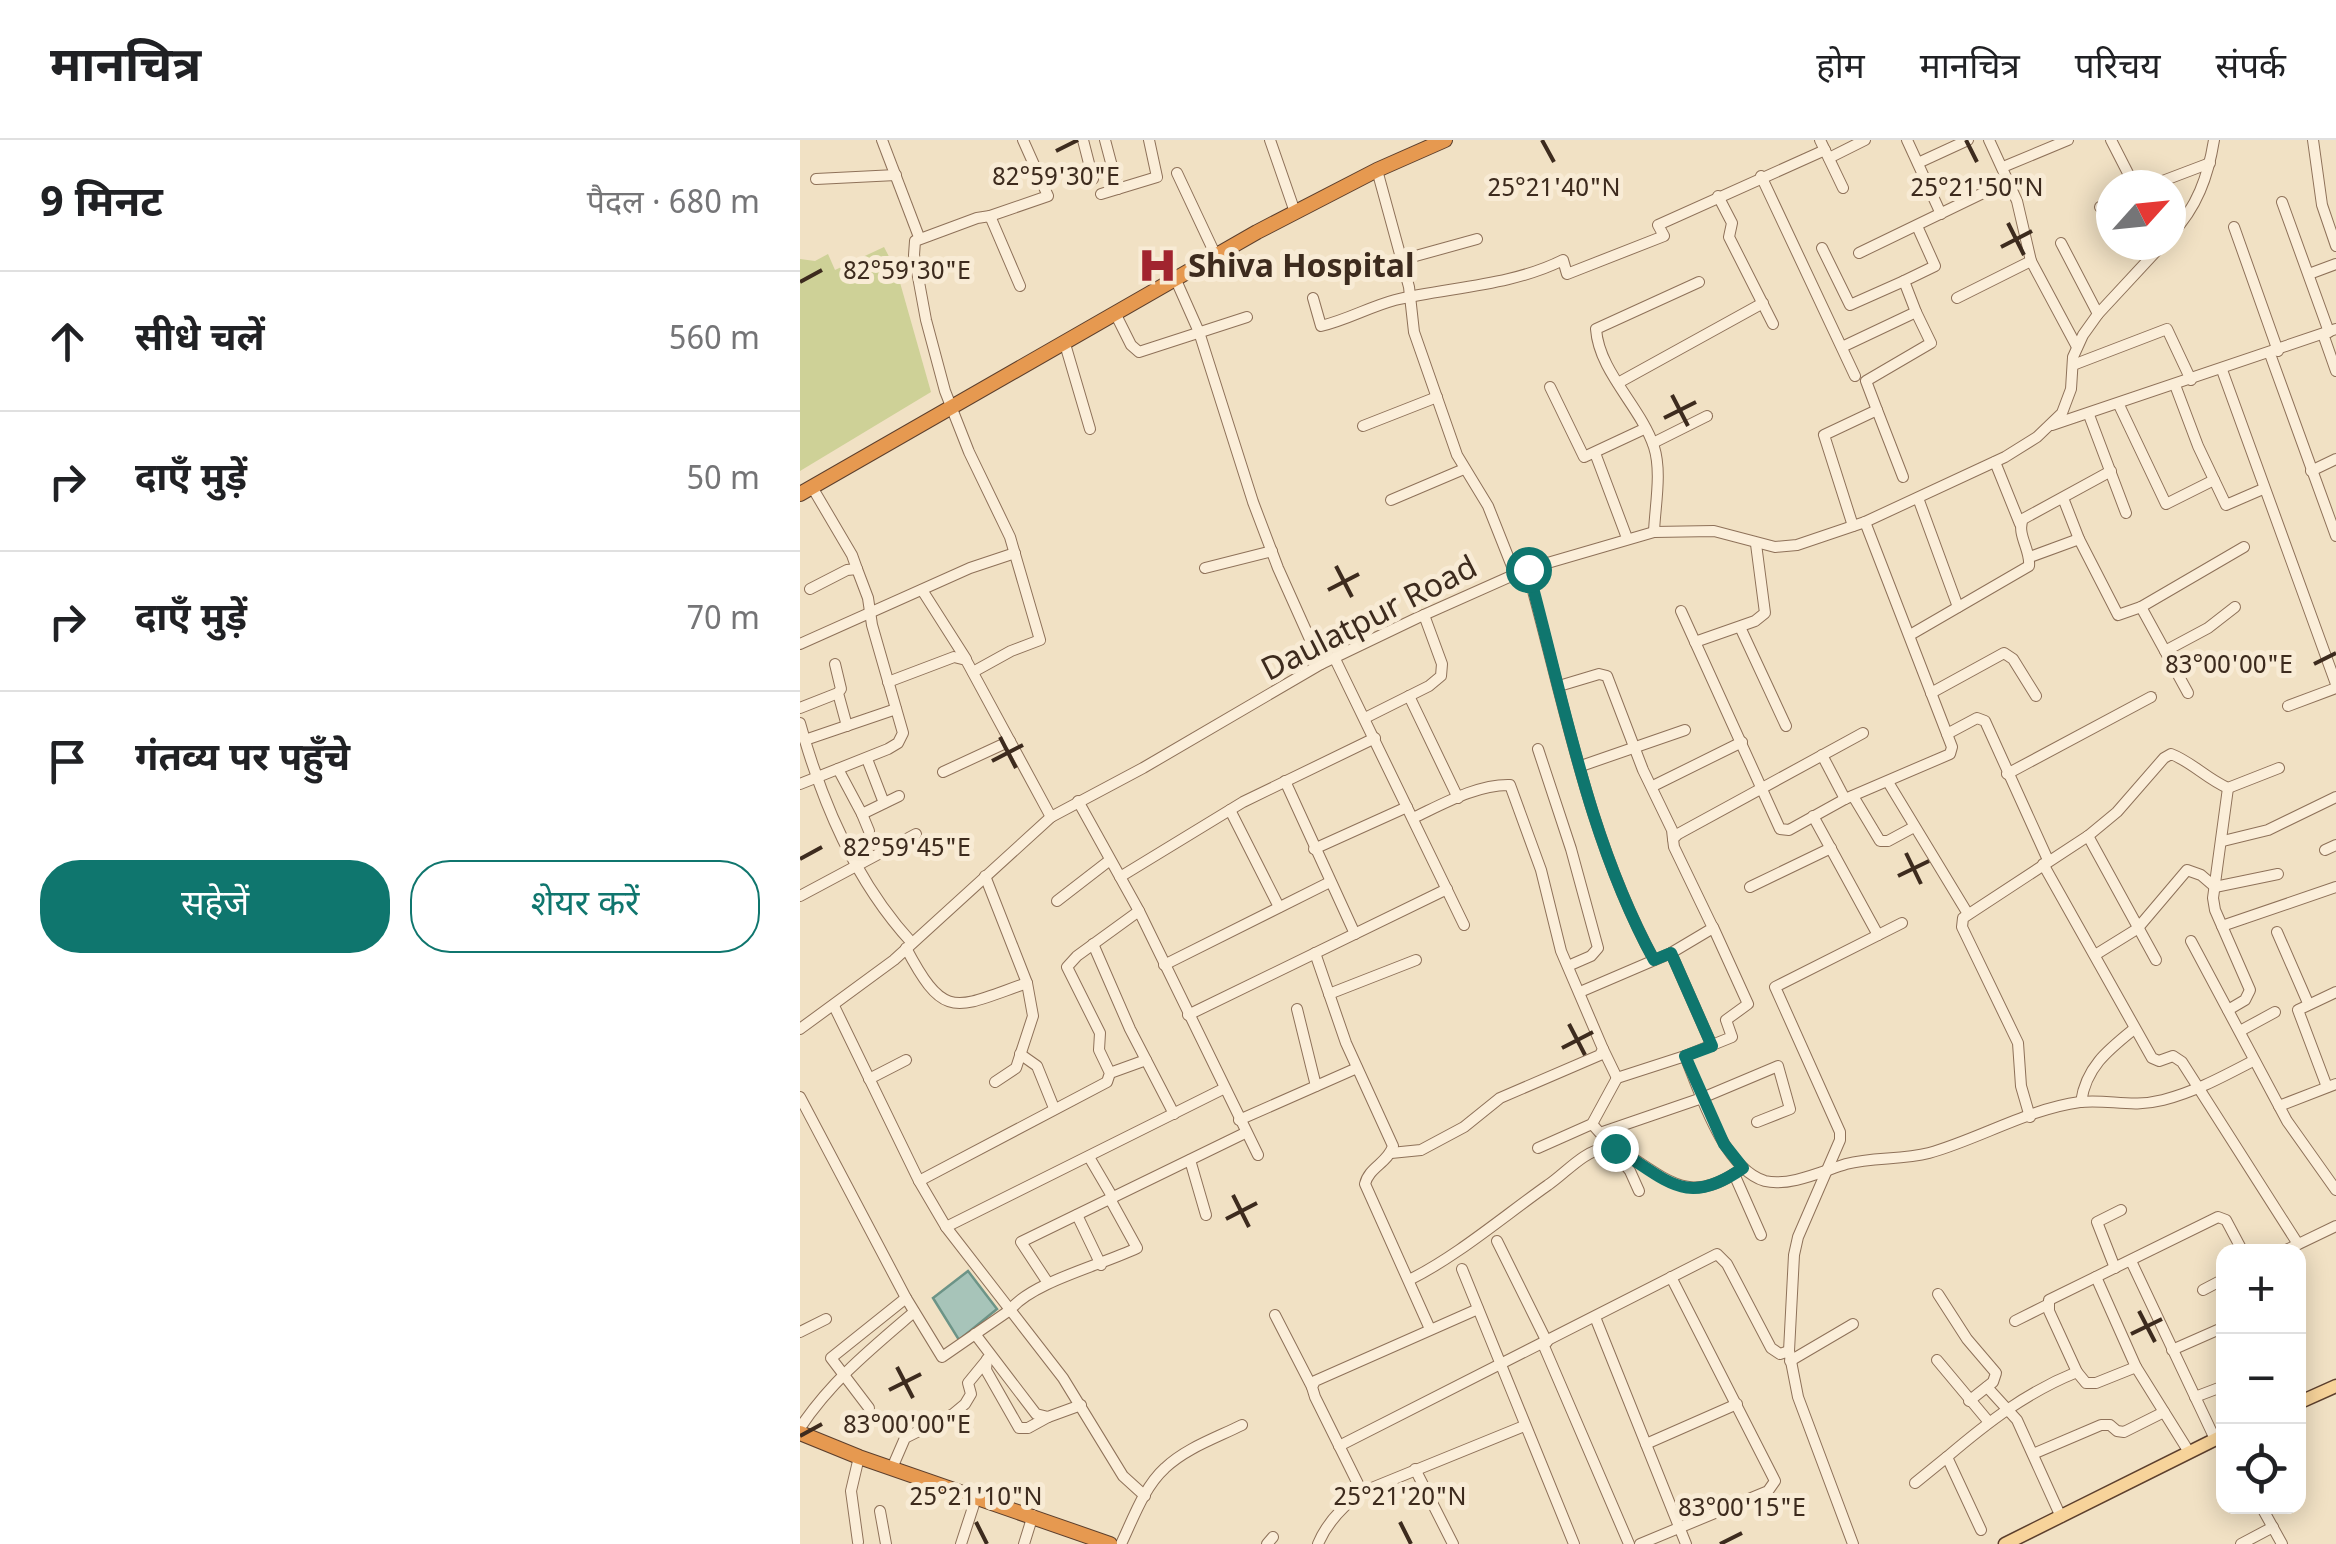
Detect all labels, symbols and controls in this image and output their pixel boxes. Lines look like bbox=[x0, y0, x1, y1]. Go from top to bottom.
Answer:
text: मानचित्र bbox=[50, 38, 201, 101]
text: होम bbox=[1816, 47, 1865, 92]
text: मानचित्र bbox=[1920, 47, 2020, 92]
text: परिचय bbox=[2075, 47, 2161, 92]
text: संपर्क bbox=[2216, 47, 2286, 92]
text: 82°59'30"E bbox=[992, 163, 1120, 195]
north arrow bbox=[2096, 170, 2186, 260]
text: 25°21'40"N bbox=[1487, 174, 1621, 206]
text: 25°21'50"N bbox=[1910, 174, 2044, 206]
text: 9 मिनट bbox=[40, 178, 163, 233]
text: पैदल · 680 m bbox=[587, 184, 760, 226]
hospital icon: Shiva Hospital bbox=[1137, 245, 1179, 287]
place label: Shiva Hospital bbox=[1188, 248, 1414, 290]
text: 82°59'30"E bbox=[843, 257, 971, 289]
icon: ahead bbox=[40, 314, 95, 369]
text: सीधे चलें bbox=[135, 316, 265, 366]
text: 560 m bbox=[669, 320, 760, 362]
icon: right bbox=[40, 454, 95, 509]
text: दाएँ मुड़ें bbox=[135, 456, 247, 506]
text: 50 m bbox=[686, 460, 760, 502]
route start bbox=[1506, 547, 1552, 593]
street label: Daulatpur Road bbox=[1255, 548, 1485, 693]
icon: right bbox=[40, 594, 95, 649]
text: दाएँ मुड़ें bbox=[135, 596, 247, 646]
text: 70 m bbox=[686, 600, 760, 642]
text: 83°00'00"E bbox=[2165, 651, 2293, 683]
icon: arrive bbox=[40, 734, 95, 789]
text: गंतव्य पर पहुँचे bbox=[135, 736, 350, 786]
text: 82°59'45"E bbox=[843, 834, 971, 866]
button: सहेजें bbox=[40, 860, 390, 953]
button: शेयर करें bbox=[410, 860, 760, 953]
route end bbox=[1593, 1126, 1639, 1172]
map controls bbox=[2216, 1244, 2306, 1514]
button: + bbox=[2216, 1244, 2306, 1334]
button: − bbox=[2216, 1334, 2306, 1424]
text: 83°00'00"E bbox=[843, 1411, 971, 1443]
button: locate bbox=[2216, 1424, 2306, 1514]
text: 25°21'10"N bbox=[909, 1483, 1043, 1515]
text: 25°21'20"N bbox=[1333, 1483, 1467, 1515]
text: 83°00'15"E bbox=[1678, 1494, 1806, 1526]

